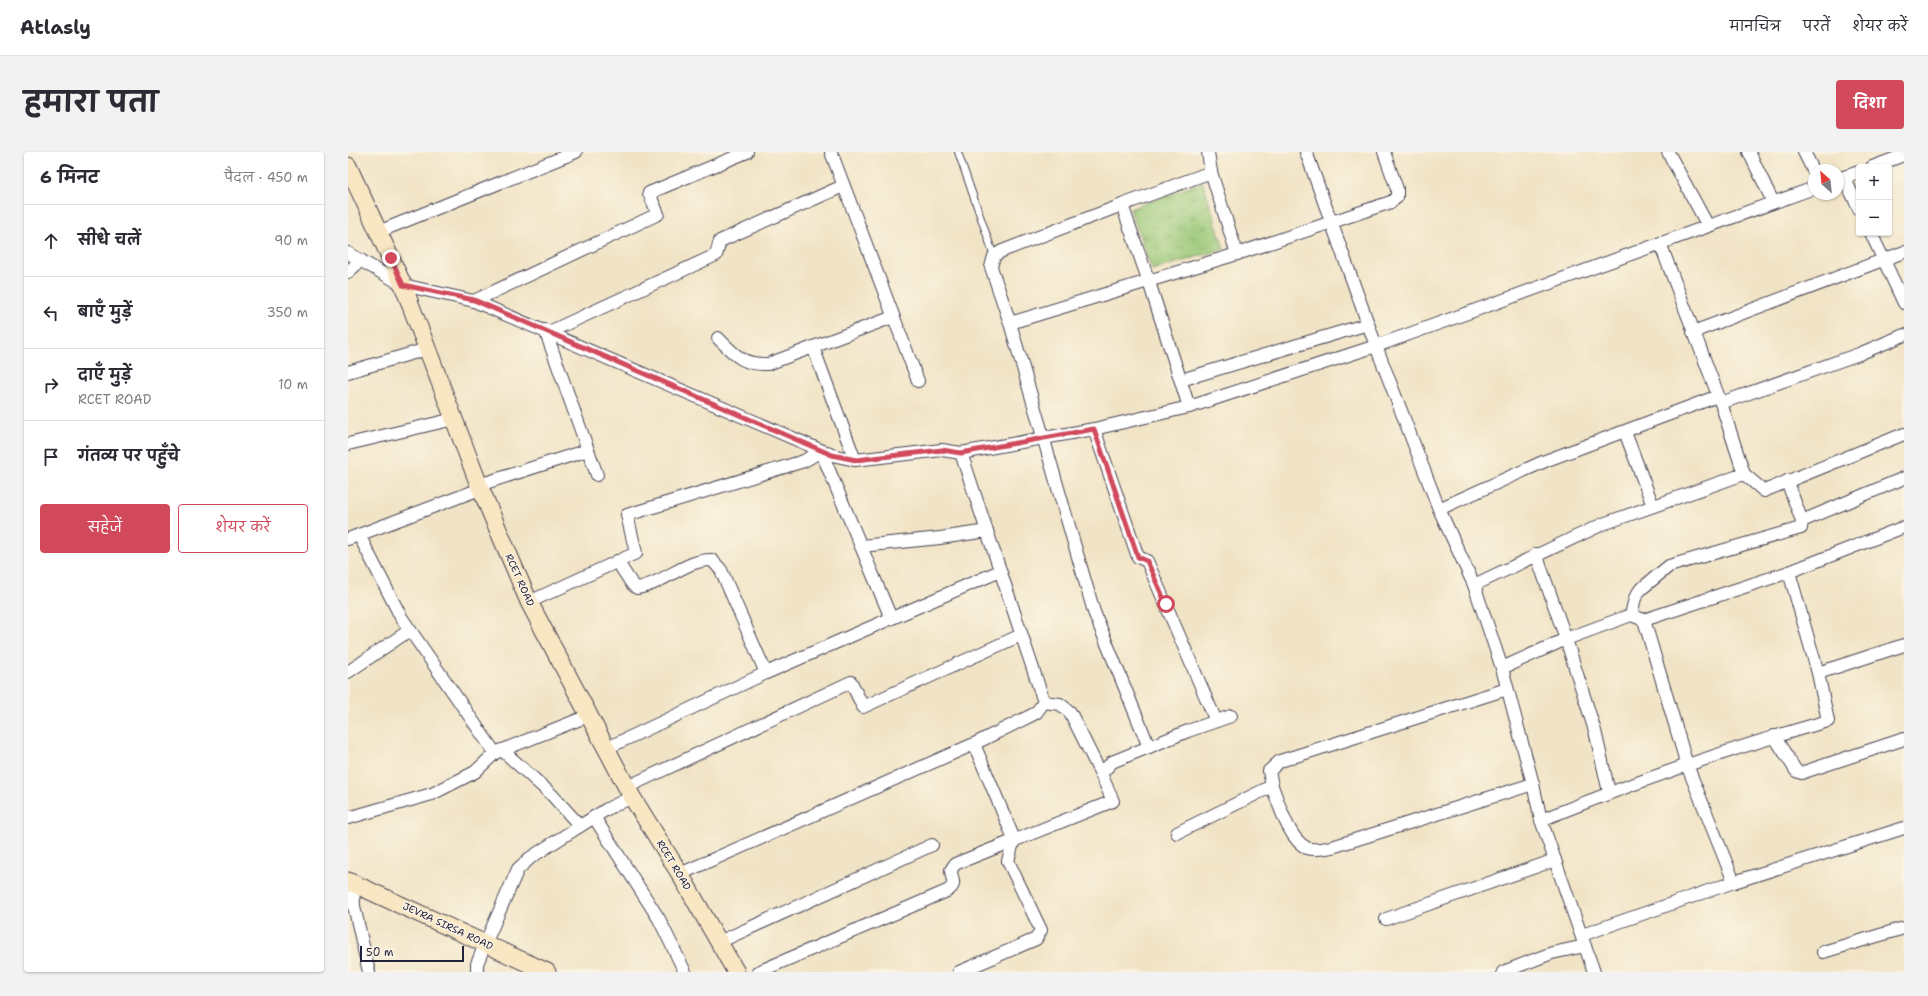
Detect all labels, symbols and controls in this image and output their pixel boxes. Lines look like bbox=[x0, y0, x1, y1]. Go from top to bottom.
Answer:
text: Atlasly bbox=[20, 15, 91, 40]
text: मानचित्र bbox=[1729, 17, 1781, 35]
text: परतें bbox=[1803, 17, 1830, 35]
text: शेयर करें bbox=[1852, 17, 1908, 35]
button: दिशा bbox=[1836, 80, 1904, 129]
text: हमारा पता bbox=[24, 83, 158, 121]
north arrow bbox=[1808, 164, 1844, 200]
map controls bbox=[1856, 164, 1892, 236]
button: + bbox=[1856, 164, 1892, 200]
text: 6 मिनट bbox=[40, 166, 99, 188]
text: पैदल · 450 m bbox=[224, 169, 308, 186]
button: − bbox=[1856, 200, 1892, 236]
icon: ahead bbox=[40, 230, 62, 252]
text: सीधे चलें bbox=[78, 230, 141, 250]
text: 90 m bbox=[274, 232, 308, 249]
route end bbox=[382, 249, 400, 267]
icon: left bbox=[40, 302, 62, 324]
text: बाएँ मुड़ें bbox=[78, 302, 132, 322]
text: 350 m bbox=[267, 304, 308, 321]
text: दाएँ मुड़ें bbox=[78, 365, 132, 385]
icon: right bbox=[40, 374, 62, 396]
text: 10 m bbox=[278, 376, 308, 393]
text: RCET ROAD bbox=[78, 391, 151, 408]
icon: arrive bbox=[40, 446, 62, 468]
text: गंतव्य पर पहुँचे bbox=[78, 446, 180, 466]
button: सहेजें bbox=[40, 504, 170, 553]
button: शेयर करें bbox=[178, 504, 308, 553]
street label: RCET ROAD bbox=[503, 552, 538, 609]
route start bbox=[1157, 595, 1175, 613]
street label: RCET ROAD bbox=[654, 838, 694, 893]
street label: JEVRA SIRSA ROAD bbox=[401, 899, 496, 953]
scale bar bbox=[360, 944, 464, 963]
text: 50 m bbox=[366, 945, 394, 960]

